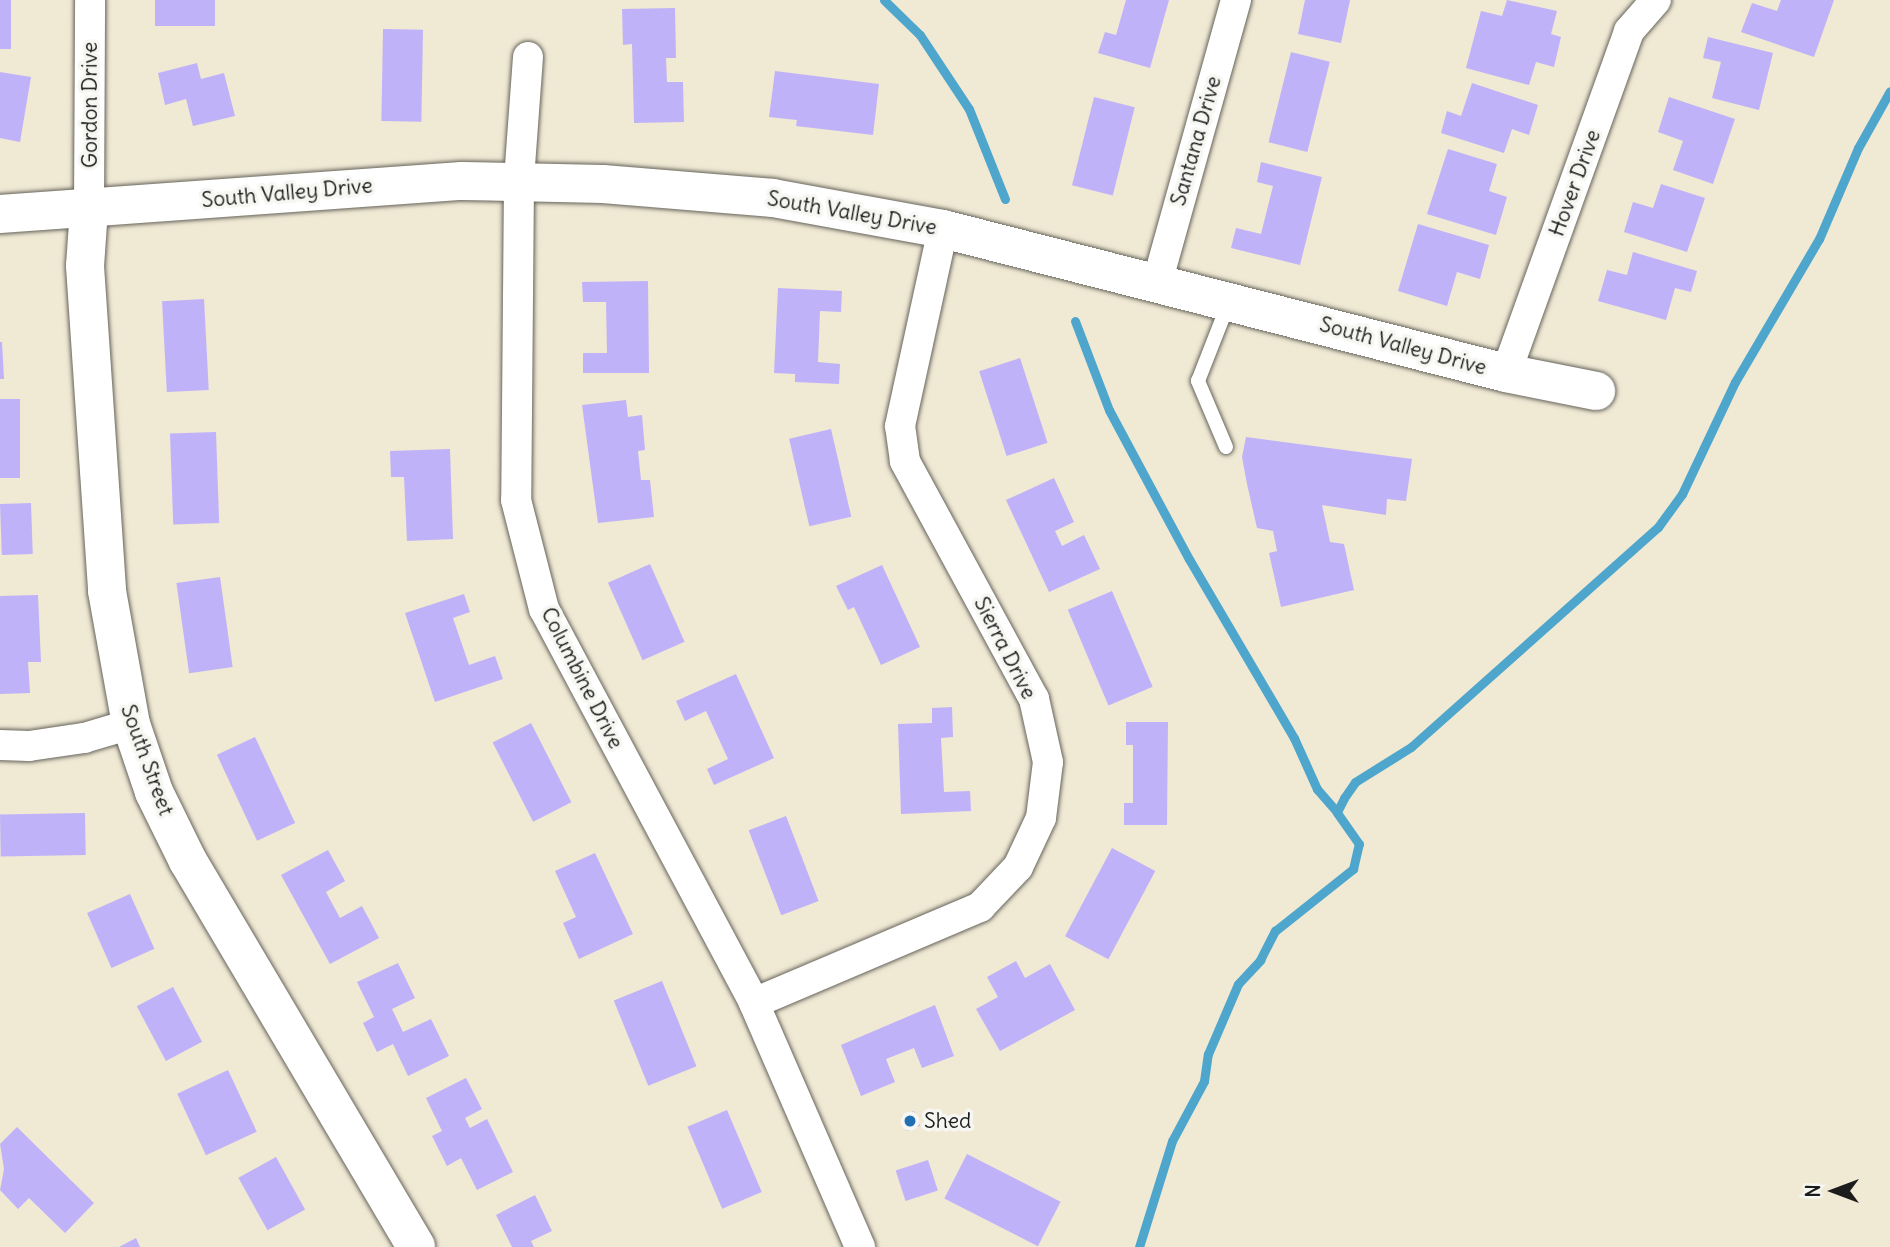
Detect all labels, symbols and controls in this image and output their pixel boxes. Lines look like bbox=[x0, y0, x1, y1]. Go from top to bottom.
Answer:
street label: Gordon Drive bbox=[77, 42, 103, 168]
street label: Santana Drive bbox=[1165, 73, 1227, 209]
street label: Hover Drive bbox=[1544, 126, 1606, 240]
street label: South Valley Drive bbox=[200, 173, 374, 213]
street label: South Valley Drive bbox=[765, 186, 939, 240]
street label: South Valley Drive bbox=[1317, 312, 1489, 380]
street label: Sierra Drive bbox=[969, 593, 1041, 703]
street label: Columbine Drive bbox=[536, 603, 628, 753]
street label: South Street bbox=[115, 701, 179, 819]
place label: Shed bbox=[924, 1108, 971, 1134]
marker: Shed bbox=[902, 1113, 918, 1129]
north arrow bbox=[1799, 1156, 1869, 1226]
text: N bbox=[1801, 1184, 1825, 1198]

